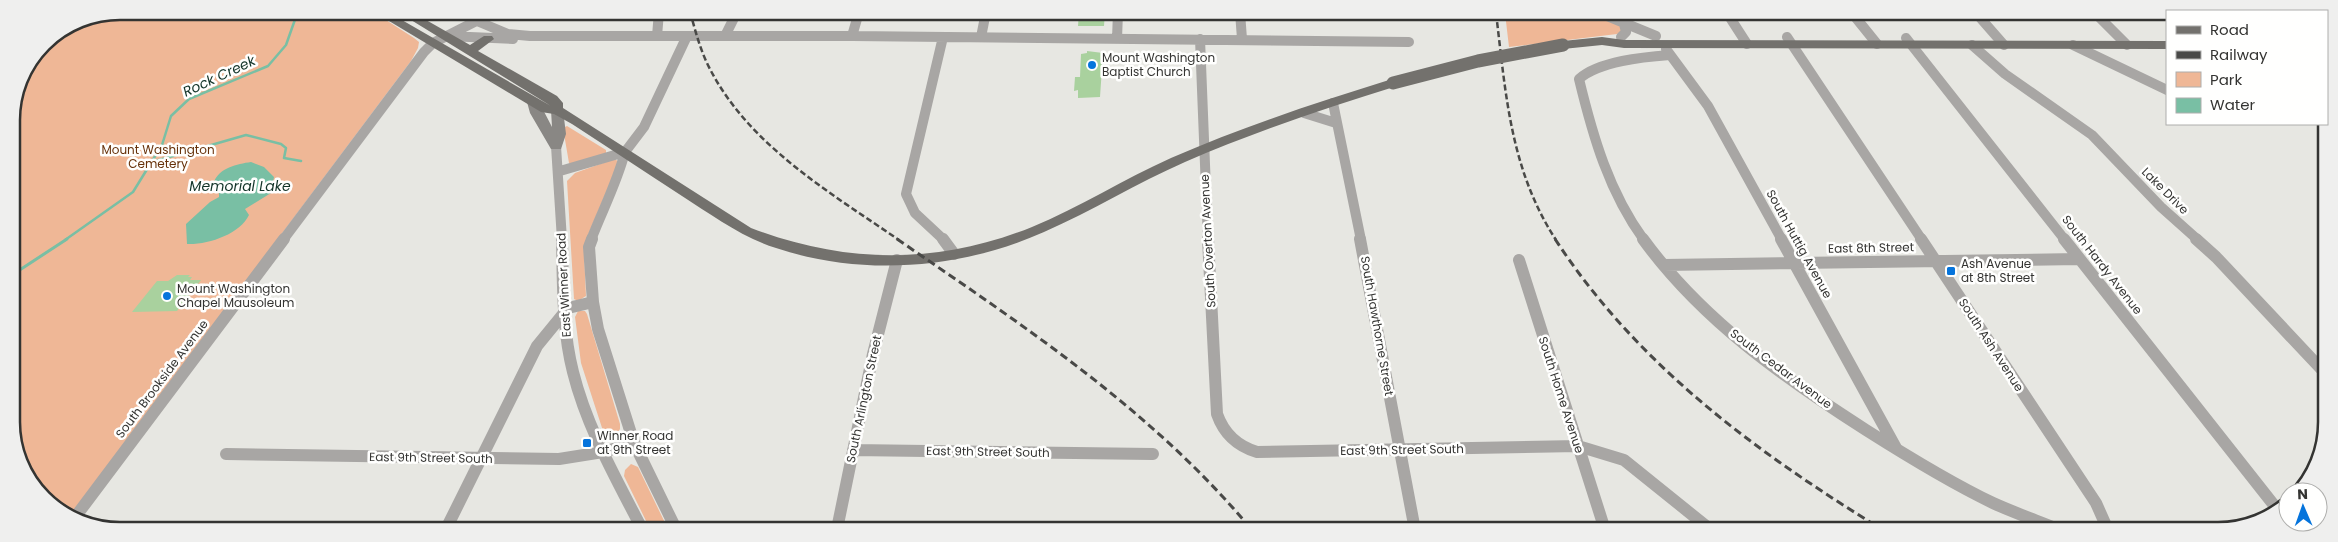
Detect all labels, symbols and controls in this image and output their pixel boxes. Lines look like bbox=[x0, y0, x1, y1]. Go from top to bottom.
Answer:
legend bbox=[2166, 10, 2328, 125]
text: Road bbox=[2210, 19, 2249, 40]
text: Railway bbox=[2210, 44, 2268, 65]
place label: Mount Washington Baptist Church bbox=[1102, 49, 1215, 80]
water label: Rock Creek bbox=[179, 50, 259, 102]
marker: Mount Washington Baptist Church bbox=[1086, 59, 1098, 71]
text: Park bbox=[2210, 69, 2242, 90]
text: Water bbox=[2210, 94, 2256, 115]
park label: Mount Washington Cemetery bbox=[101, 141, 215, 172]
street label: Lake Drive bbox=[2138, 163, 2193, 218]
street label: South Overton Avenue bbox=[1196, 174, 1219, 308]
water label: Memorial Lake bbox=[189, 176, 291, 196]
street label: South Huttig Avenue bbox=[1762, 186, 1836, 301]
street label: South Hardy Avenue bbox=[2058, 212, 2147, 318]
street label: East Winner Road bbox=[552, 232, 575, 338]
street label: East 8th Street bbox=[1828, 238, 1914, 257]
street label: South Hawthorne Street bbox=[1357, 255, 1398, 397]
place label: Ash Avenue at 8th Street bbox=[1961, 255, 2035, 286]
marker: Ash Avenue at 8th Street bbox=[1945, 265, 1957, 277]
place label: Mount Washington Chapel Mausoleum bbox=[177, 280, 294, 311]
marker: Mount Washington Chapel Mausoleum bbox=[161, 290, 173, 302]
street label: South Ash Avenue bbox=[1955, 295, 2028, 395]
street label: South Brookside Avenue bbox=[111, 316, 212, 441]
street label: South Cedar Avenue bbox=[1727, 325, 1836, 412]
street label: South Arlington Street bbox=[842, 334, 885, 464]
street label: South Home Avenue bbox=[1535, 334, 1588, 455]
place label: Winner Road at 9th Street bbox=[597, 427, 673, 458]
marker: Winner Road at 9th Street bbox=[581, 437, 593, 449]
street label: East 9th Street South bbox=[1340, 440, 1464, 459]
street label: East 9th Street South bbox=[926, 442, 1050, 461]
street label: East 9th Street South bbox=[369, 448, 493, 467]
north arrow bbox=[2278, 482, 2328, 532]
text: N bbox=[2297, 484, 2308, 504]

